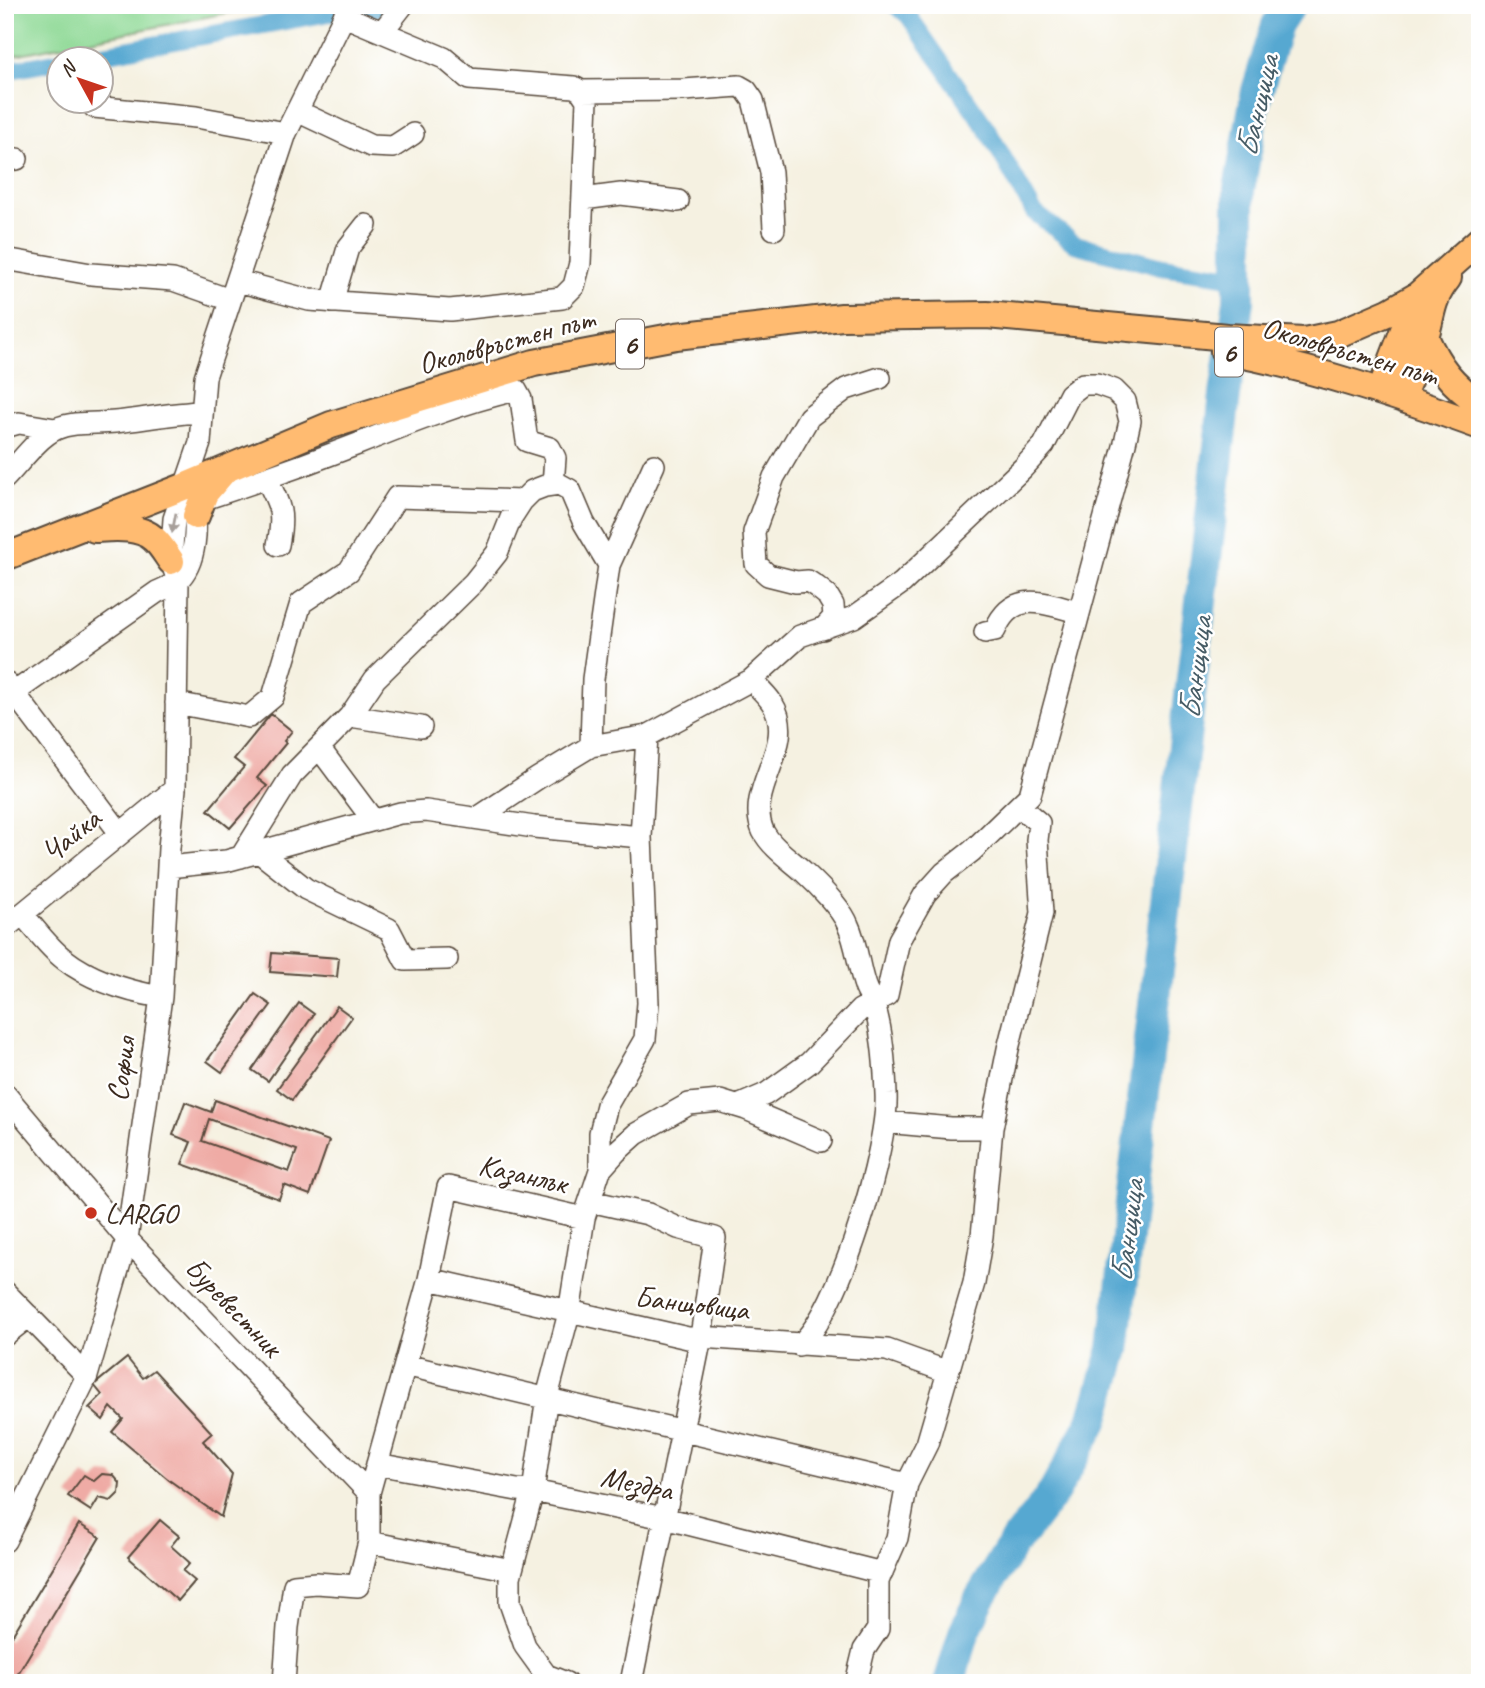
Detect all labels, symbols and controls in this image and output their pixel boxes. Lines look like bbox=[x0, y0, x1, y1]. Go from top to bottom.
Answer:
north arrow bbox=[46, 46, 116, 116]
water label: Банщица bbox=[1225, 48, 1289, 161]
text: N bbox=[55, 55, 83, 82]
street label: Околовръстен път bbox=[414, 299, 601, 383]
street label: Околовръстен път bbox=[1258, 308, 1444, 395]
road number: 6 bbox=[616, 320, 644, 368]
road number: 6 bbox=[1215, 328, 1243, 376]
one-way arrow bbox=[169, 512, 180, 534]
water label: Банщица bbox=[1168, 611, 1222, 721]
street label: Чайка bbox=[34, 798, 110, 870]
street label: София bbox=[98, 1032, 145, 1104]
street label: Казанлък bbox=[475, 1145, 574, 1203]
water label: Банщица bbox=[1100, 1174, 1154, 1284]
place label: LARGO bbox=[105, 1194, 180, 1232]
marker: LARGO bbox=[83, 1205, 99, 1221]
street label: Буревестник bbox=[177, 1249, 292, 1366]
street label: Банщовица bbox=[633, 1277, 753, 1329]
street label: Мездра bbox=[598, 1457, 678, 1510]

